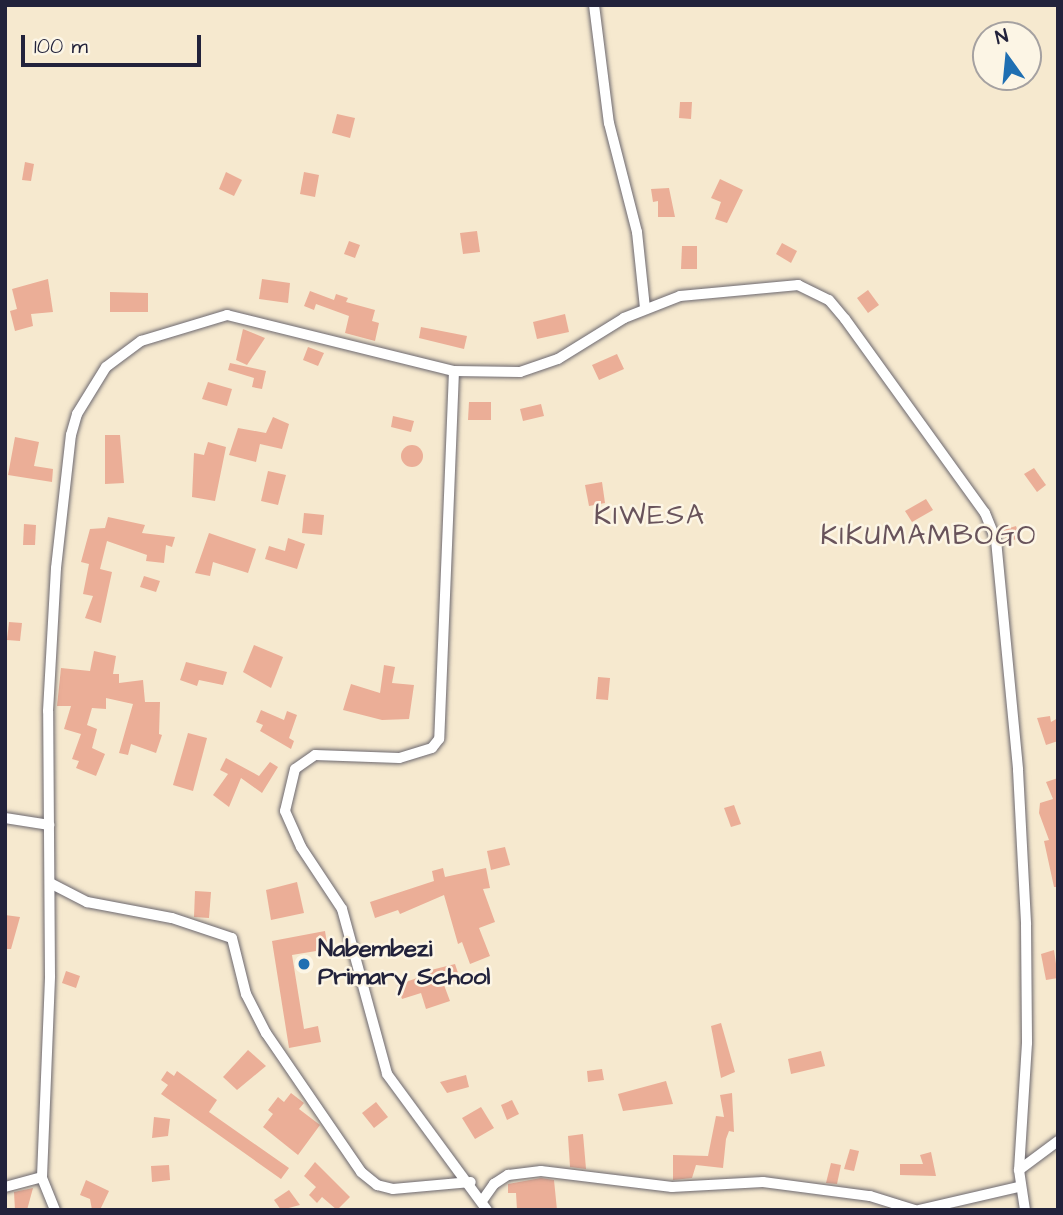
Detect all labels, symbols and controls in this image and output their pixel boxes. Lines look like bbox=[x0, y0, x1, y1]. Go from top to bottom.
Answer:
scale bar bbox=[24, 21, 205, 65]
north arrow bbox=[972, 21, 1042, 91]
text: N bbox=[993, 23, 1011, 52]
text: 100 m bbox=[34, 32, 88, 61]
district label: KIWESA bbox=[595, 499, 705, 533]
district label: KIKUMAMBOGO bbox=[822, 519, 1036, 553]
place label: Nabembezi Primary School bbox=[318, 936, 490, 992]
marker: Nabembezi Primary School bbox=[296, 956, 312, 972]

